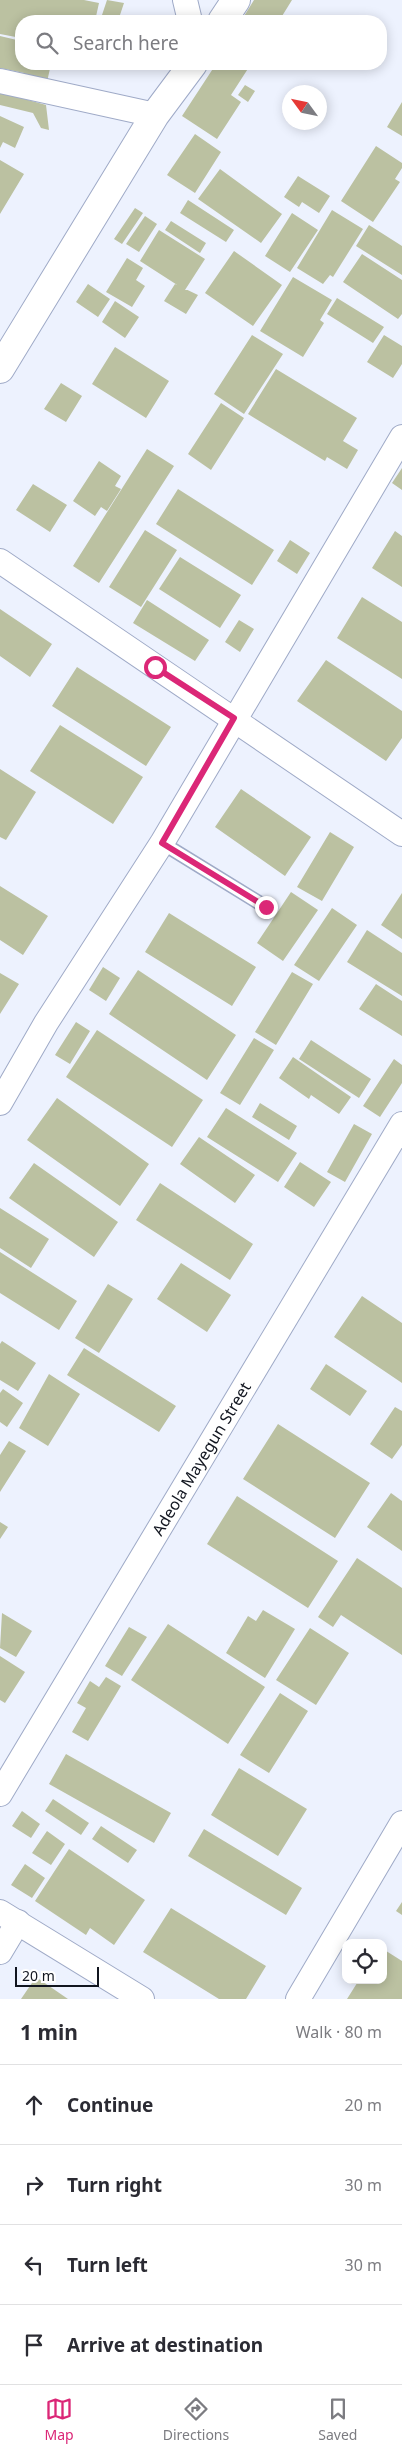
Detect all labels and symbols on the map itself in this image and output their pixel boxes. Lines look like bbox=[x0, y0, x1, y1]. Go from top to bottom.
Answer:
north arrow bbox=[282, 85, 327, 130]
route start bbox=[144, 656, 167, 679]
route end bbox=[255, 896, 278, 919]
street label: Adeola Mayegun Street bbox=[147, 1378, 256, 1540]
scale bar bbox=[15, 1964, 99, 1987]

